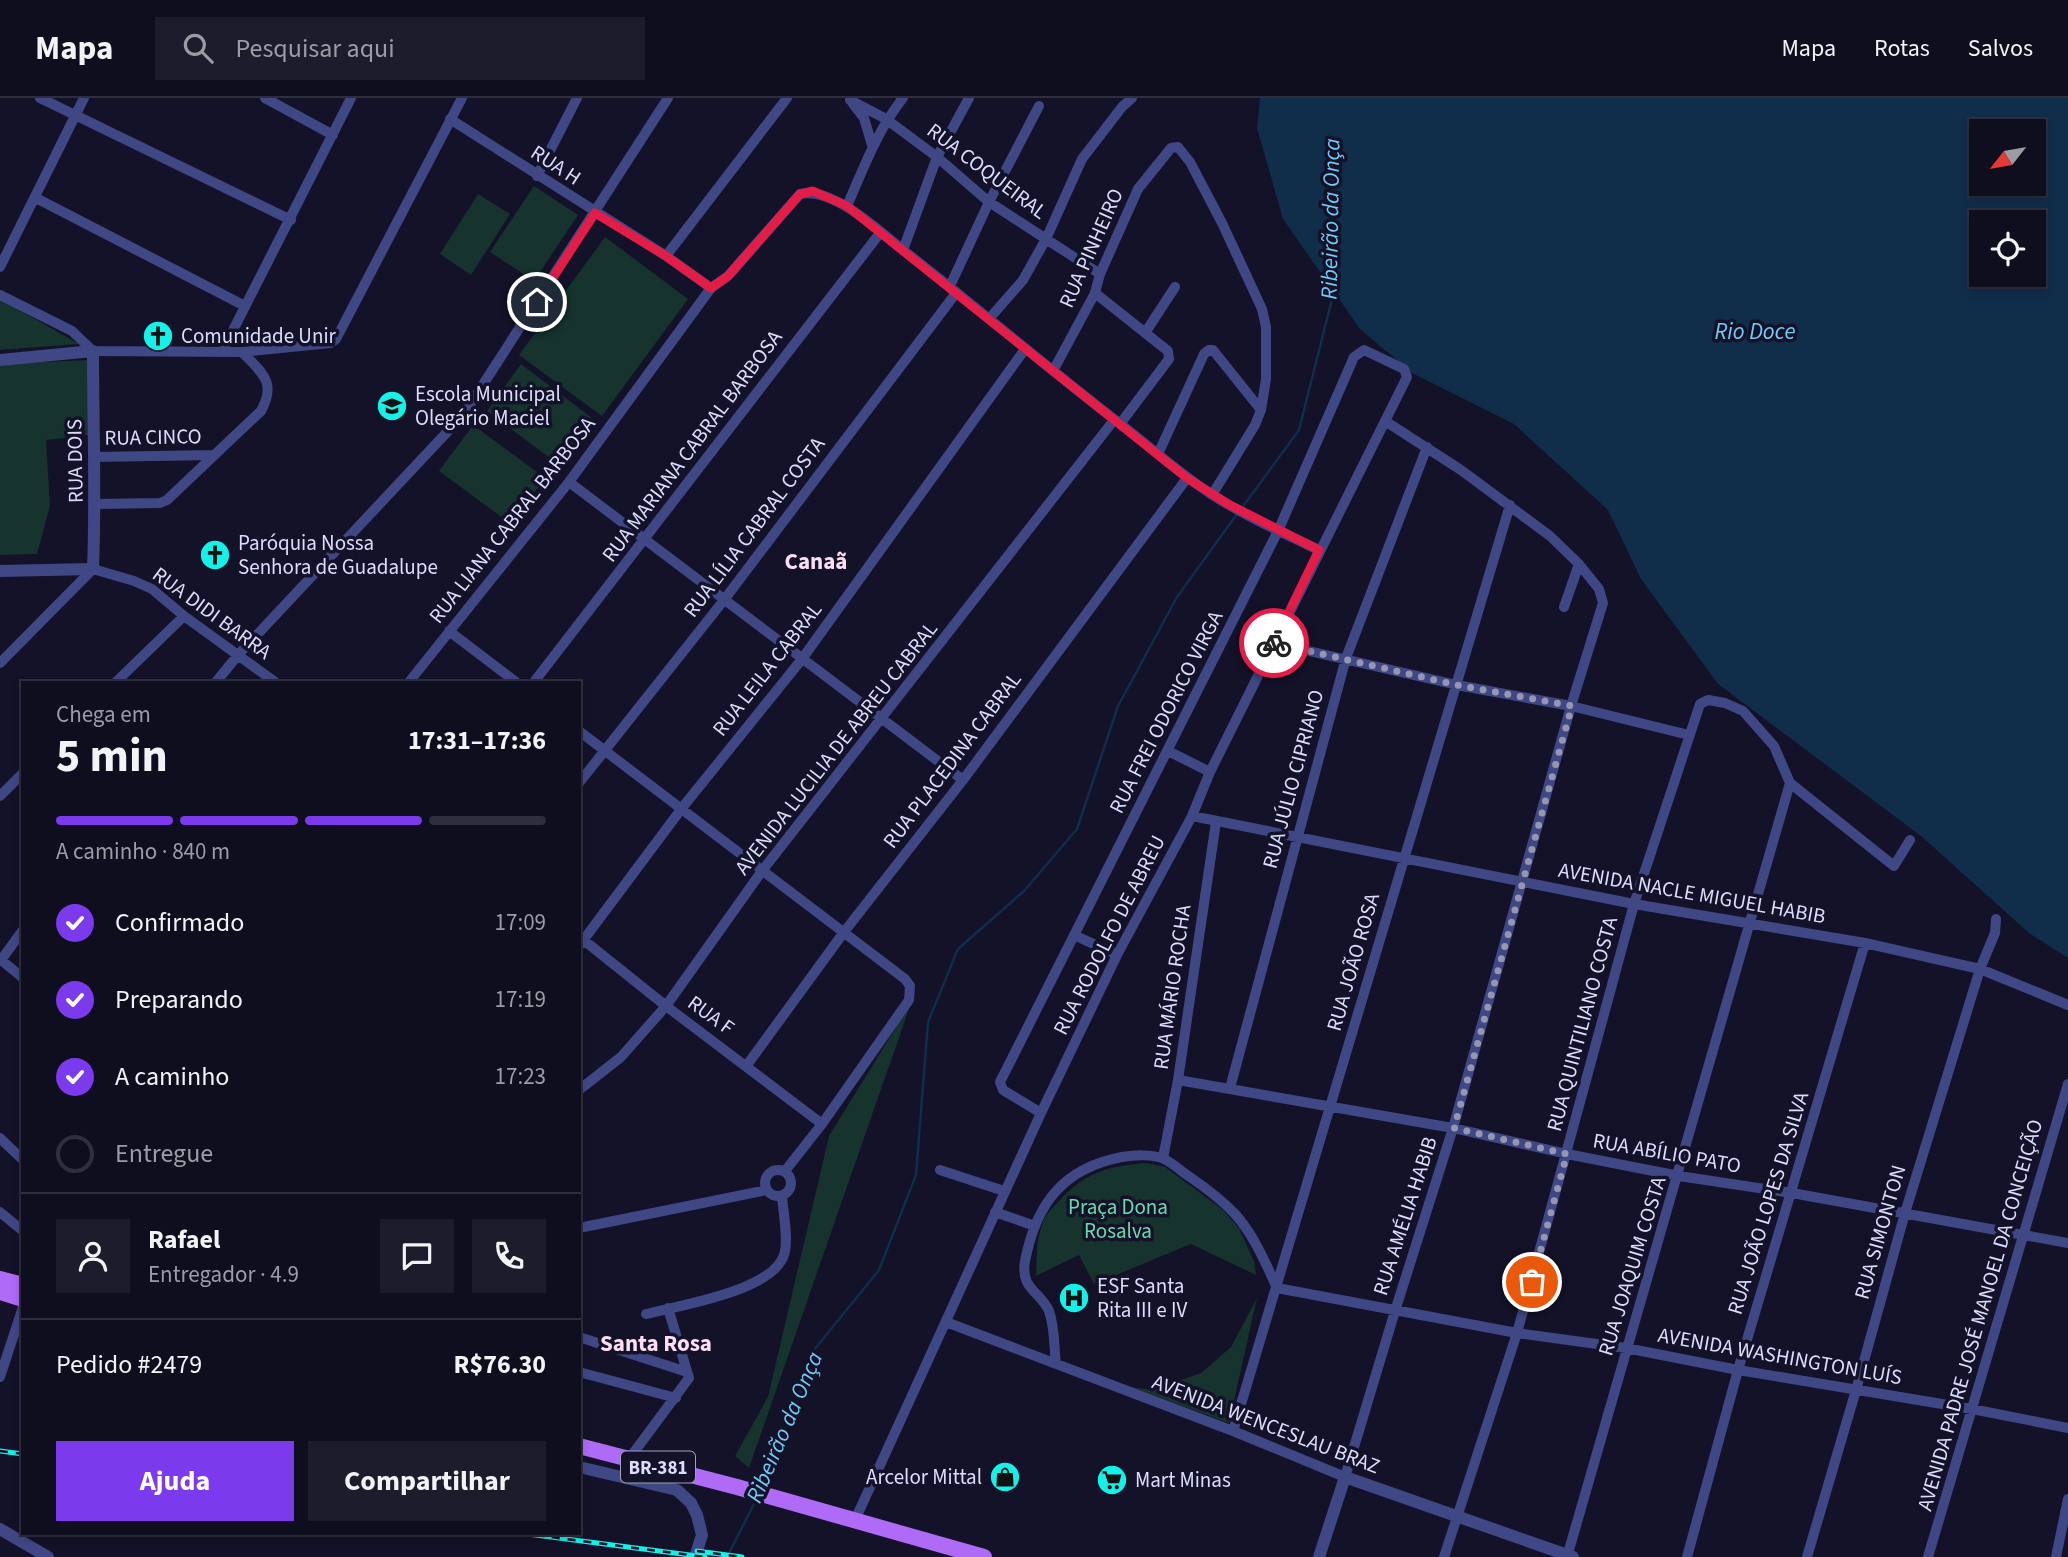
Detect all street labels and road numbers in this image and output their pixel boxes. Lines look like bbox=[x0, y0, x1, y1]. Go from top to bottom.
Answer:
street label: RUA COQUEIRAL bbox=[921, 116, 1053, 226]
street label: RUA H bbox=[525, 138, 587, 192]
street label: RUA PINHEIRO bbox=[1051, 183, 1131, 313]
street label: RUA MARIANA CABRAL BARBOSA bbox=[595, 323, 790, 568]
street label: RUA LIANA CABRAL BARBOSA bbox=[422, 410, 603, 630]
street label: RUA DOIS bbox=[59, 419, 91, 503]
street label: RUA CINCO bbox=[104, 421, 202, 453]
street label: RUA LÍLIA CABRAL COSTA bbox=[676, 430, 832, 624]
street label: RUA DIDI BARRA bbox=[146, 559, 278, 667]
street label: RUA LEILA CABRAL bbox=[705, 596, 829, 742]
street label: RUA FREI ODORICO VIRGA bbox=[1102, 605, 1231, 819]
street label: AVENIDA LUCILIA DE ABREU CABRAL bbox=[727, 615, 945, 881]
street label: RUA PLACEDINA CABRAL bbox=[876, 666, 1028, 854]
street label: RUA JÚLIO CIPRIANO bbox=[1255, 686, 1331, 872]
street label: RUA RODOLFO DE ABREU bbox=[1046, 830, 1172, 1040]
street label: AVENIDA NACLE MIGUEL HABIB bbox=[1556, 855, 1828, 931]
street label: RUA JOÃO ROSA bbox=[1319, 889, 1387, 1035]
street label: RUA MÁRIO ROCHA bbox=[1146, 902, 1198, 1071]
street label: RUA QUINTILIANO COSTA bbox=[1539, 913, 1625, 1135]
street label: RUA F bbox=[681, 988, 741, 1042]
street label: RUA JOÃO LOPES DA SILVA bbox=[1720, 1087, 1816, 1318]
street label: AVENIDA PADRE JOSÉ MANOEL DA CONCEIÇÃO bbox=[1910, 1116, 2050, 1514]
street label: RUA ABÍLIO PATO bbox=[1591, 1125, 1743, 1181]
street label: RUA AMÉLIA HABIB bbox=[1365, 1133, 1445, 1299]
street label: RUA SIMONTON bbox=[1846, 1161, 1914, 1303]
street label: RUA JOAQUIM COSTA bbox=[1590, 1172, 1674, 1359]
street label: AVENIDA WASHINGTON LUÍS bbox=[1656, 1320, 1904, 1392]
street label: AVENIDA WENCESLAU BRAZ bbox=[1148, 1367, 1384, 1481]
road number: BR-381 bbox=[621, 1452, 695, 1483]

